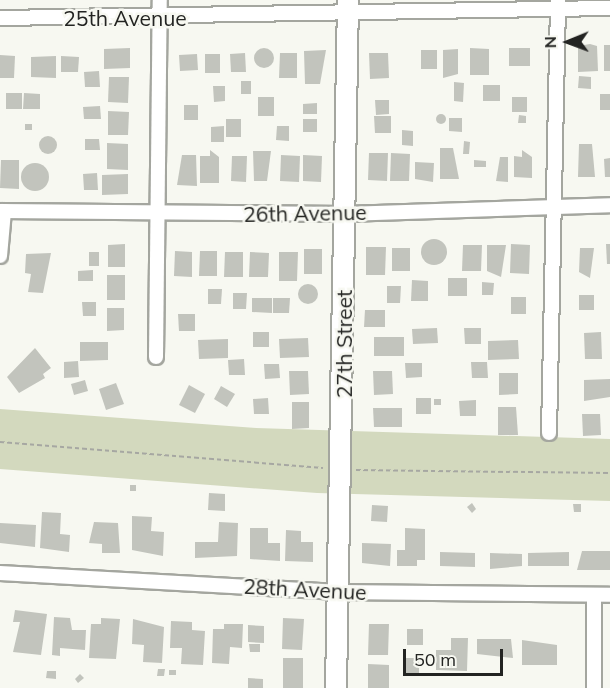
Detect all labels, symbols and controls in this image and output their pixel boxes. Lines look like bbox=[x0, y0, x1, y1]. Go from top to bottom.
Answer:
street label: 25th Avenue bbox=[63, 5, 187, 31]
north arrow bbox=[538, 12, 598, 72]
text: N bbox=[540, 36, 560, 49]
street label: 26th Avenue bbox=[243, 199, 367, 227]
street label: 27th Street bbox=[331, 290, 357, 398]
street label: 28th Avenue bbox=[243, 573, 367, 605]
scale bar bbox=[406, 637, 506, 675]
text: 50 m bbox=[414, 648, 456, 671]

